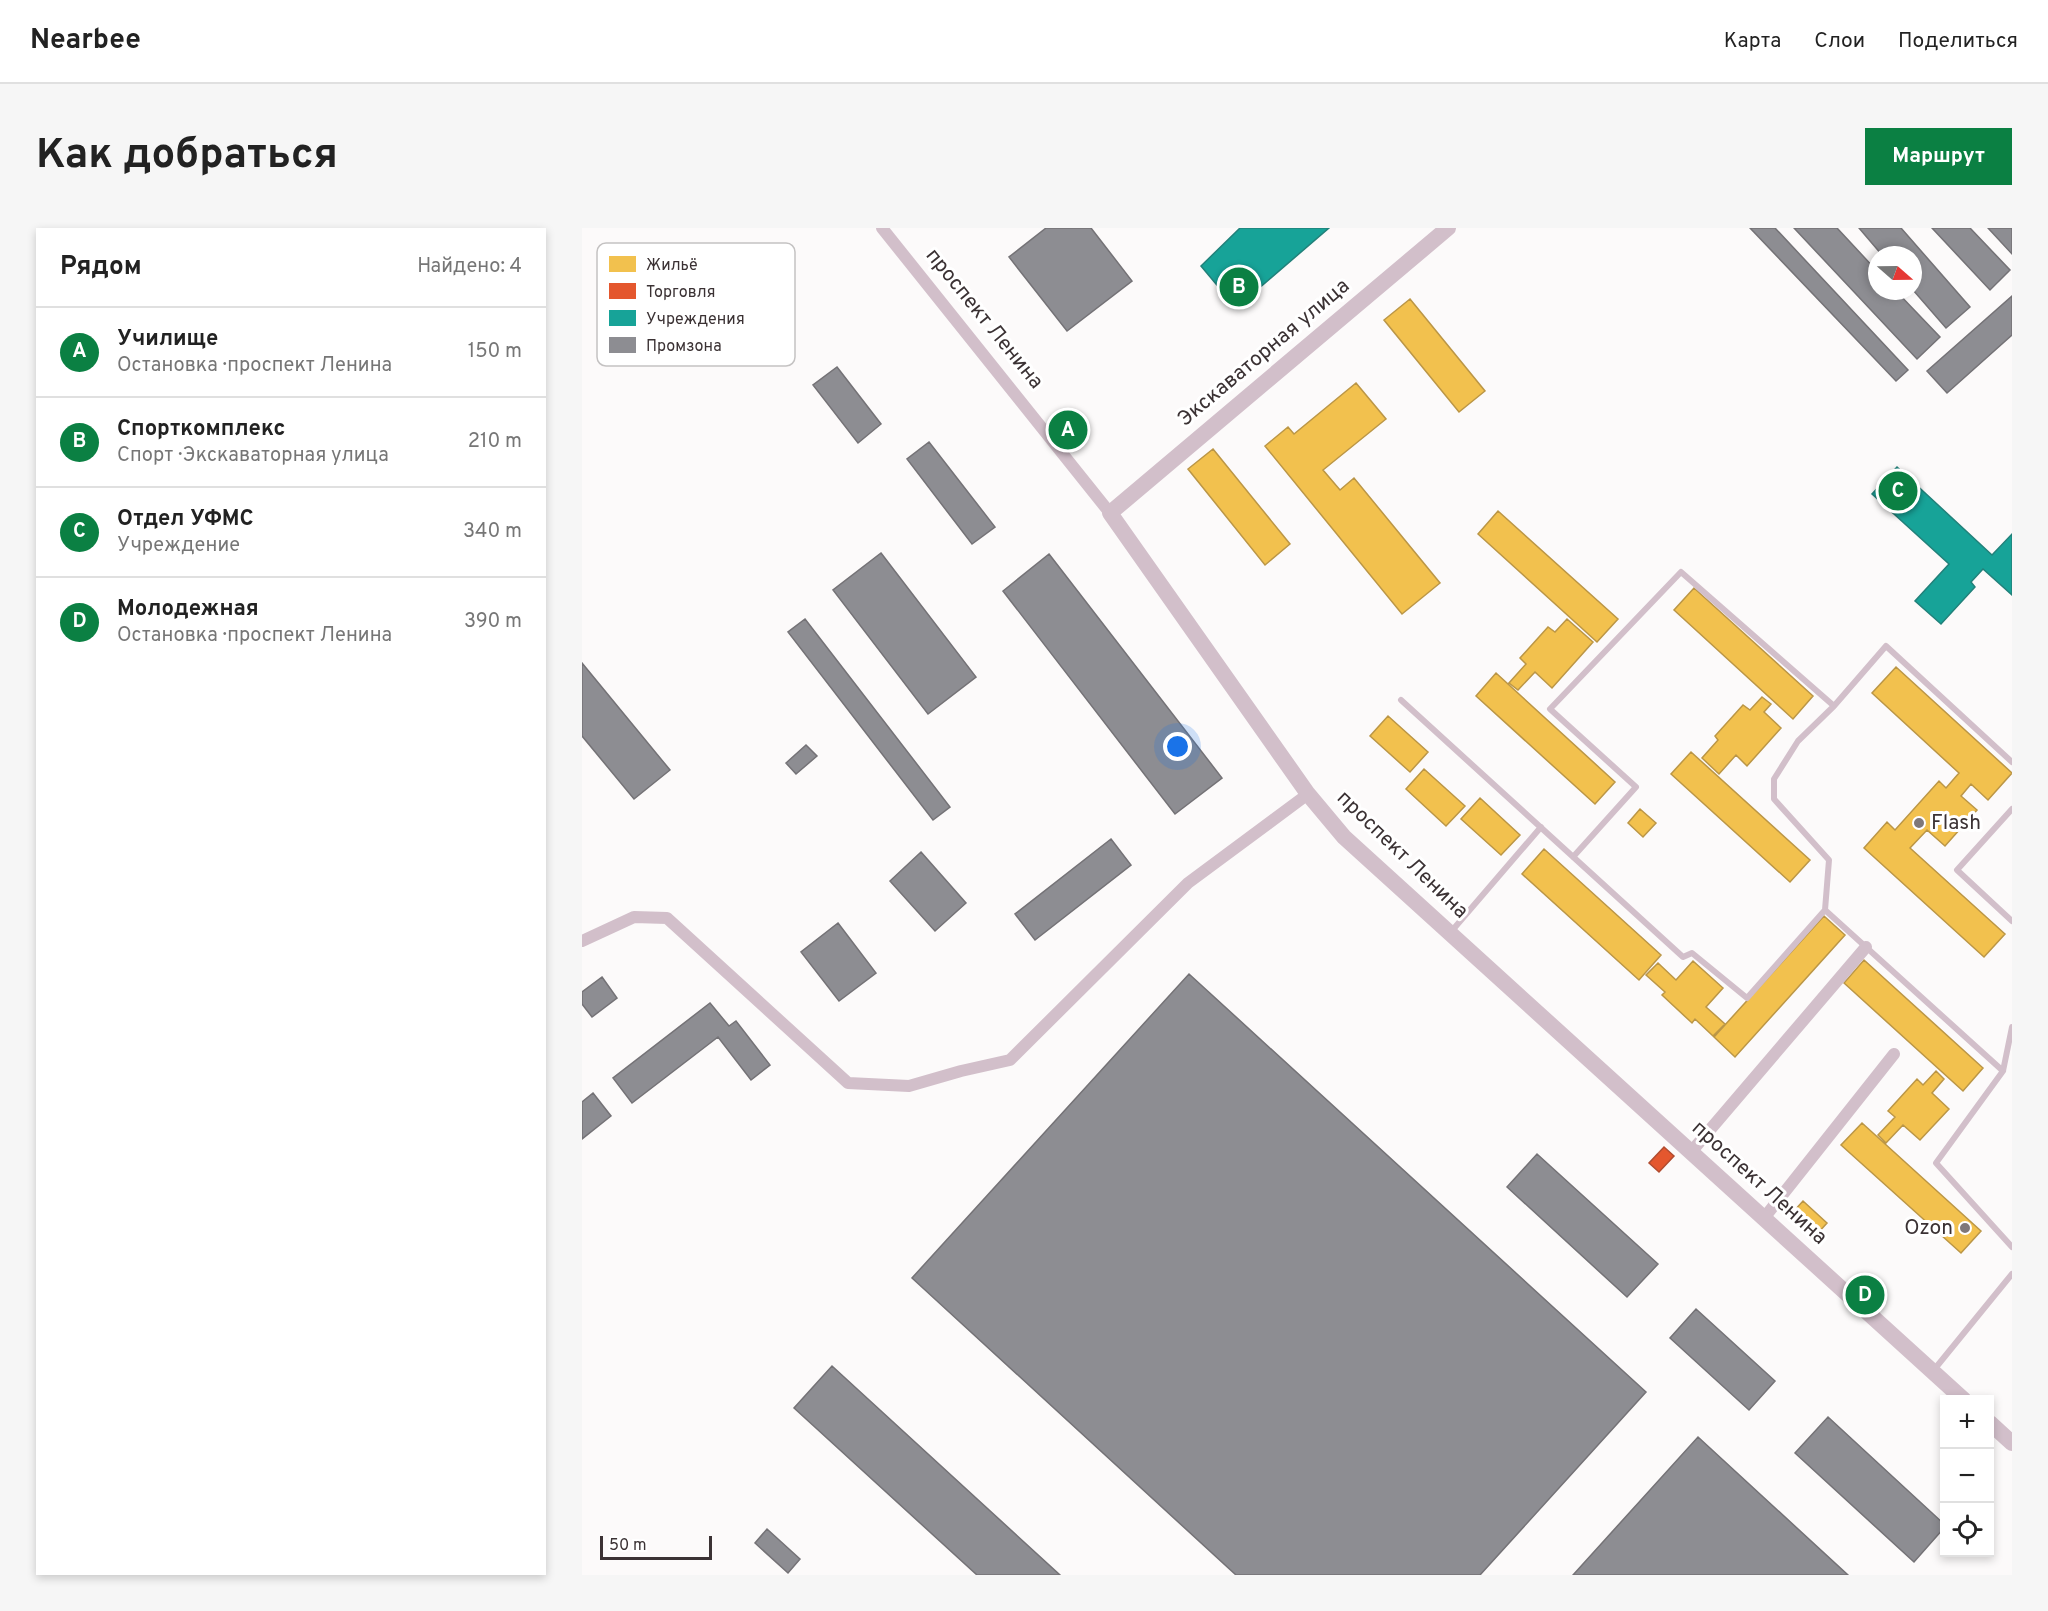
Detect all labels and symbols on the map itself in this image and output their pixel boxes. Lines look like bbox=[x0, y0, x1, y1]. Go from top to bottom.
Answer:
legend bbox=[597, 243, 795, 366]
street label: проспект Ленина bbox=[919, 243, 1049, 395]
north arrow bbox=[1868, 246, 1922, 300]
text: Жильё bbox=[646, 256, 698, 276]
pin: B bbox=[1220, 264, 1258, 310]
street label: Экскаваторная улица bbox=[1173, 273, 1355, 433]
text: Торговля bbox=[646, 283, 716, 303]
text: Учреждения bbox=[646, 310, 745, 330]
text: Промзона bbox=[646, 337, 722, 357]
pin: A bbox=[1048, 408, 1088, 452]
pin: C bbox=[1878, 468, 1918, 514]
your location bbox=[1163, 732, 1192, 761]
street label: проспект Ленина bbox=[1330, 785, 1474, 925]
place label: Flash bbox=[1931, 810, 1981, 837]
marker: Flash bbox=[1912, 816, 1926, 830]
street label: проспект Ленина bbox=[1686, 1115, 1832, 1251]
place label: Ozon bbox=[1904, 1215, 1953, 1242]
marker: Ozon bbox=[1958, 1221, 1972, 1235]
pin: D bbox=[1846, 1272, 1884, 1318]
scale bar bbox=[600, 1533, 712, 1560]

